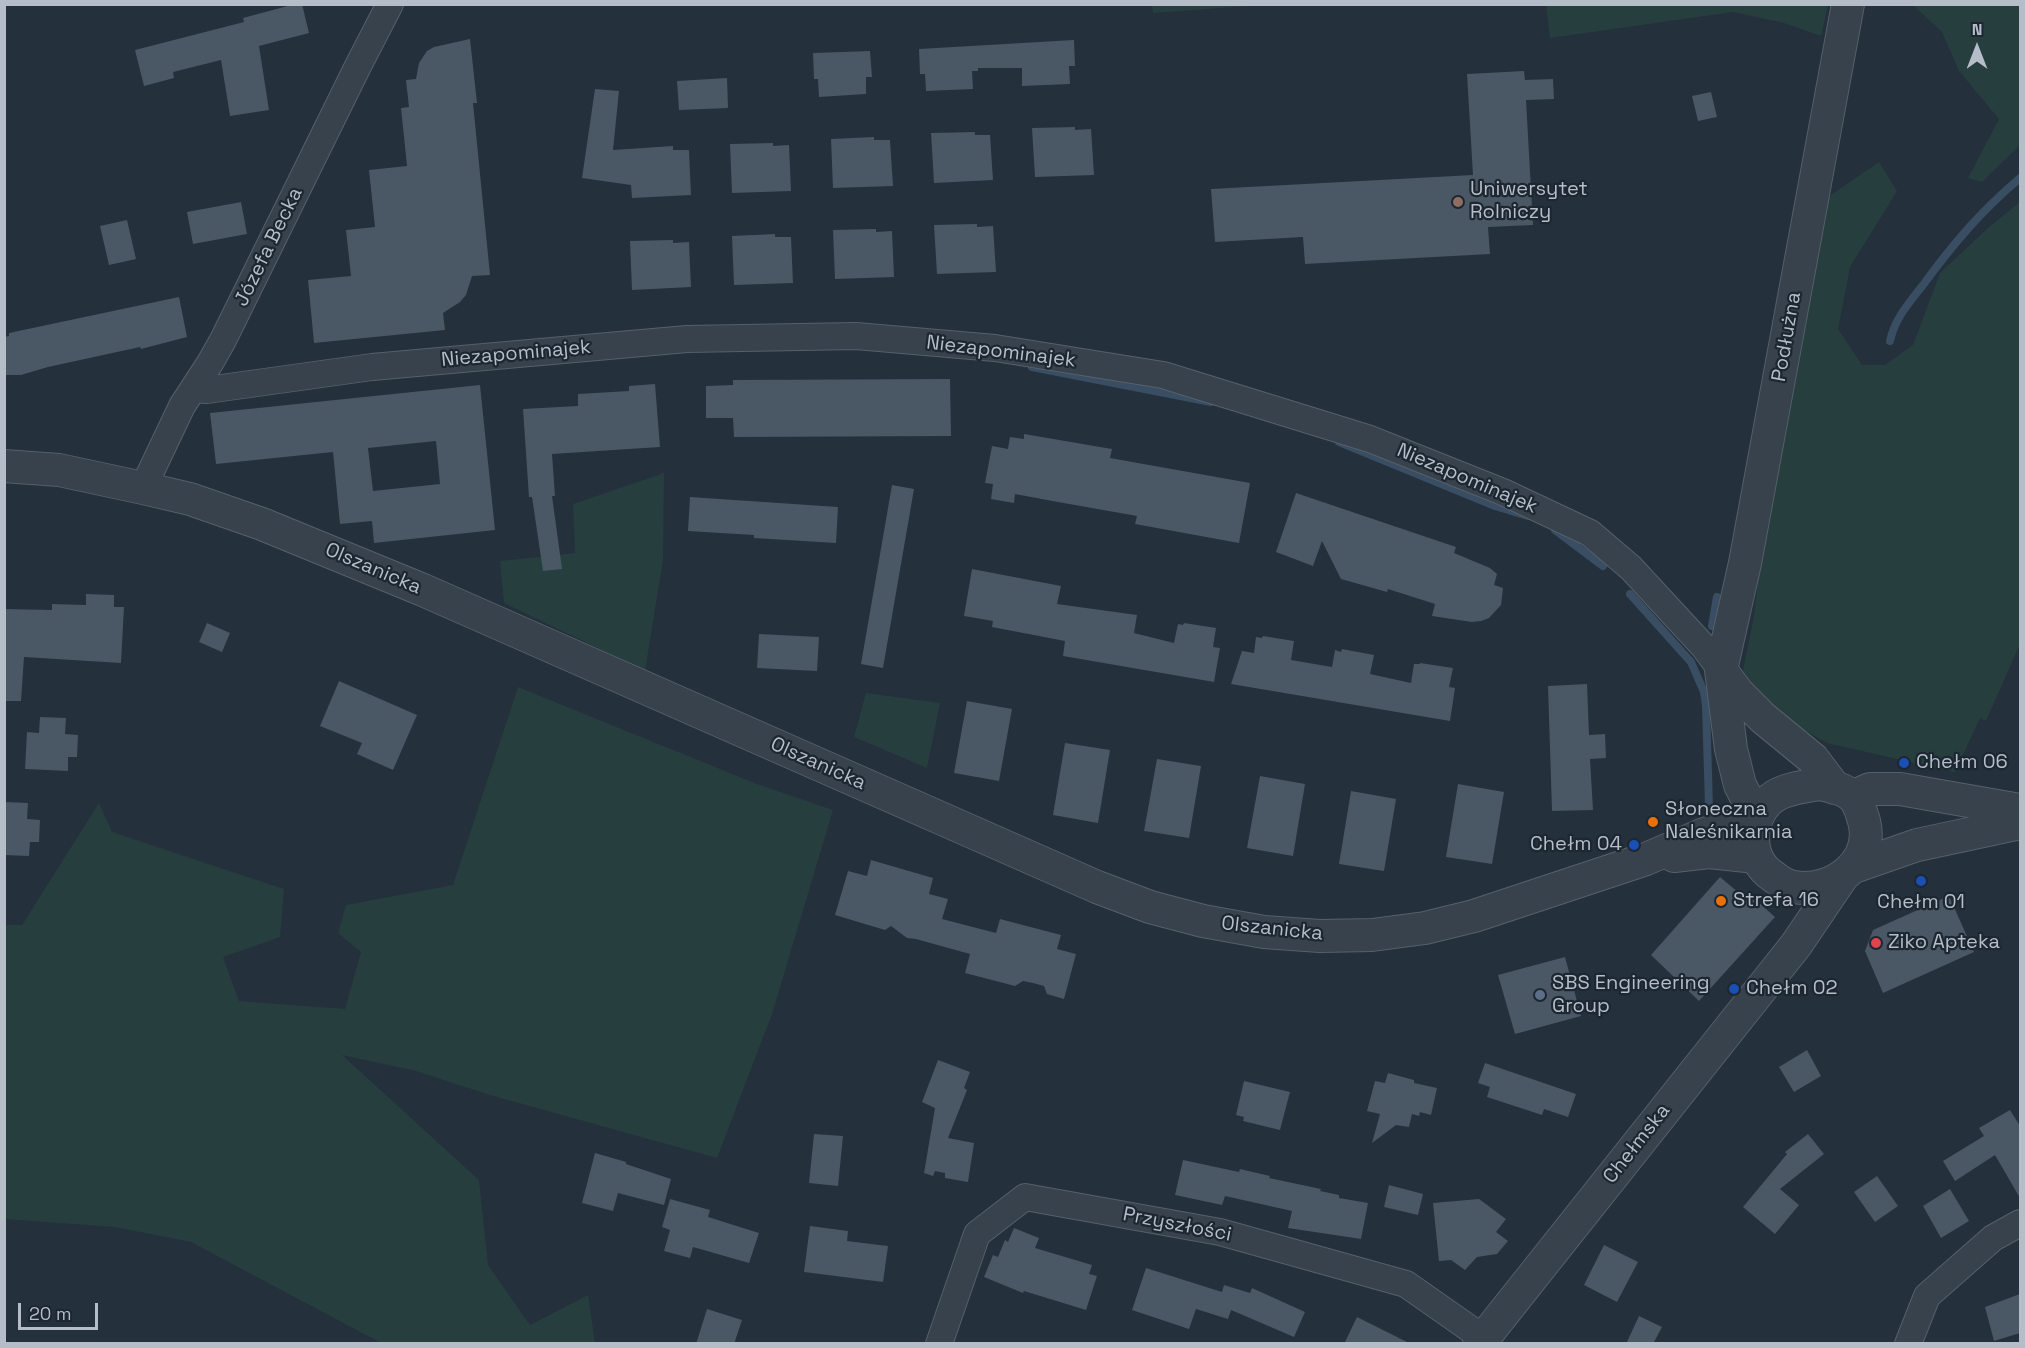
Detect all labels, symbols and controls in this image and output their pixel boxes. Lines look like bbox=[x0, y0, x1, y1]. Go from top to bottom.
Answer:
north arrow bbox=[1947, 18, 2007, 78]
text: N bbox=[1972, 19, 1982, 40]
place label: Uniwersytet Rolniczy bbox=[1470, 178, 1588, 225]
street label: Józefa Becka bbox=[230, 184, 308, 310]
marker: Uniwersytet Rolniczy bbox=[1451, 195, 1465, 209]
street label: Podłużna bbox=[1767, 290, 1807, 384]
street label: Niezapominajek bbox=[925, 331, 1077, 373]
street label: Niezapominajek bbox=[440, 336, 592, 372]
street label: Niezapominajek bbox=[1393, 439, 1541, 519]
street label: Olszanicka bbox=[321, 538, 425, 600]
street label: Olszanicka bbox=[767, 732, 869, 796]
place label: Chełm 06 bbox=[1916, 751, 2008, 775]
marker: Chełm 06 bbox=[1897, 756, 1911, 770]
place label: Słoneczna Naleśnikarnia bbox=[1665, 798, 1792, 845]
marker: Słoneczna Naleśnikarnia bbox=[1646, 815, 1660, 829]
place label: Chełm 04 bbox=[1530, 833, 1622, 857]
marker: Chełm 04 bbox=[1627, 838, 1641, 852]
marker: Chełm 01 bbox=[1914, 874, 1928, 888]
place label: Strefa 16 bbox=[1733, 889, 1819, 913]
place label: Chełm 01 bbox=[1877, 891, 1965, 915]
marker: Strefa 16 bbox=[1714, 894, 1728, 908]
street label: Olszanicka bbox=[1220, 912, 1324, 946]
place label: Ziko Apteka bbox=[1888, 931, 2000, 955]
marker: Ziko Apteka bbox=[1869, 936, 1883, 950]
place label: SBS Engineering Group bbox=[1552, 972, 1710, 1019]
place label: Chełm 02 bbox=[1746, 977, 1838, 1001]
marker: Chełm 02 bbox=[1727, 982, 1741, 996]
marker: SBS Engineering Group bbox=[1533, 988, 1547, 1002]
street label: Chełmska bbox=[1599, 1100, 1675, 1188]
street label: Przyszłości bbox=[1121, 1203, 1233, 1247]
scale bar bbox=[21, 1291, 100, 1329]
text: 20 m bbox=[29, 1302, 72, 1325]

